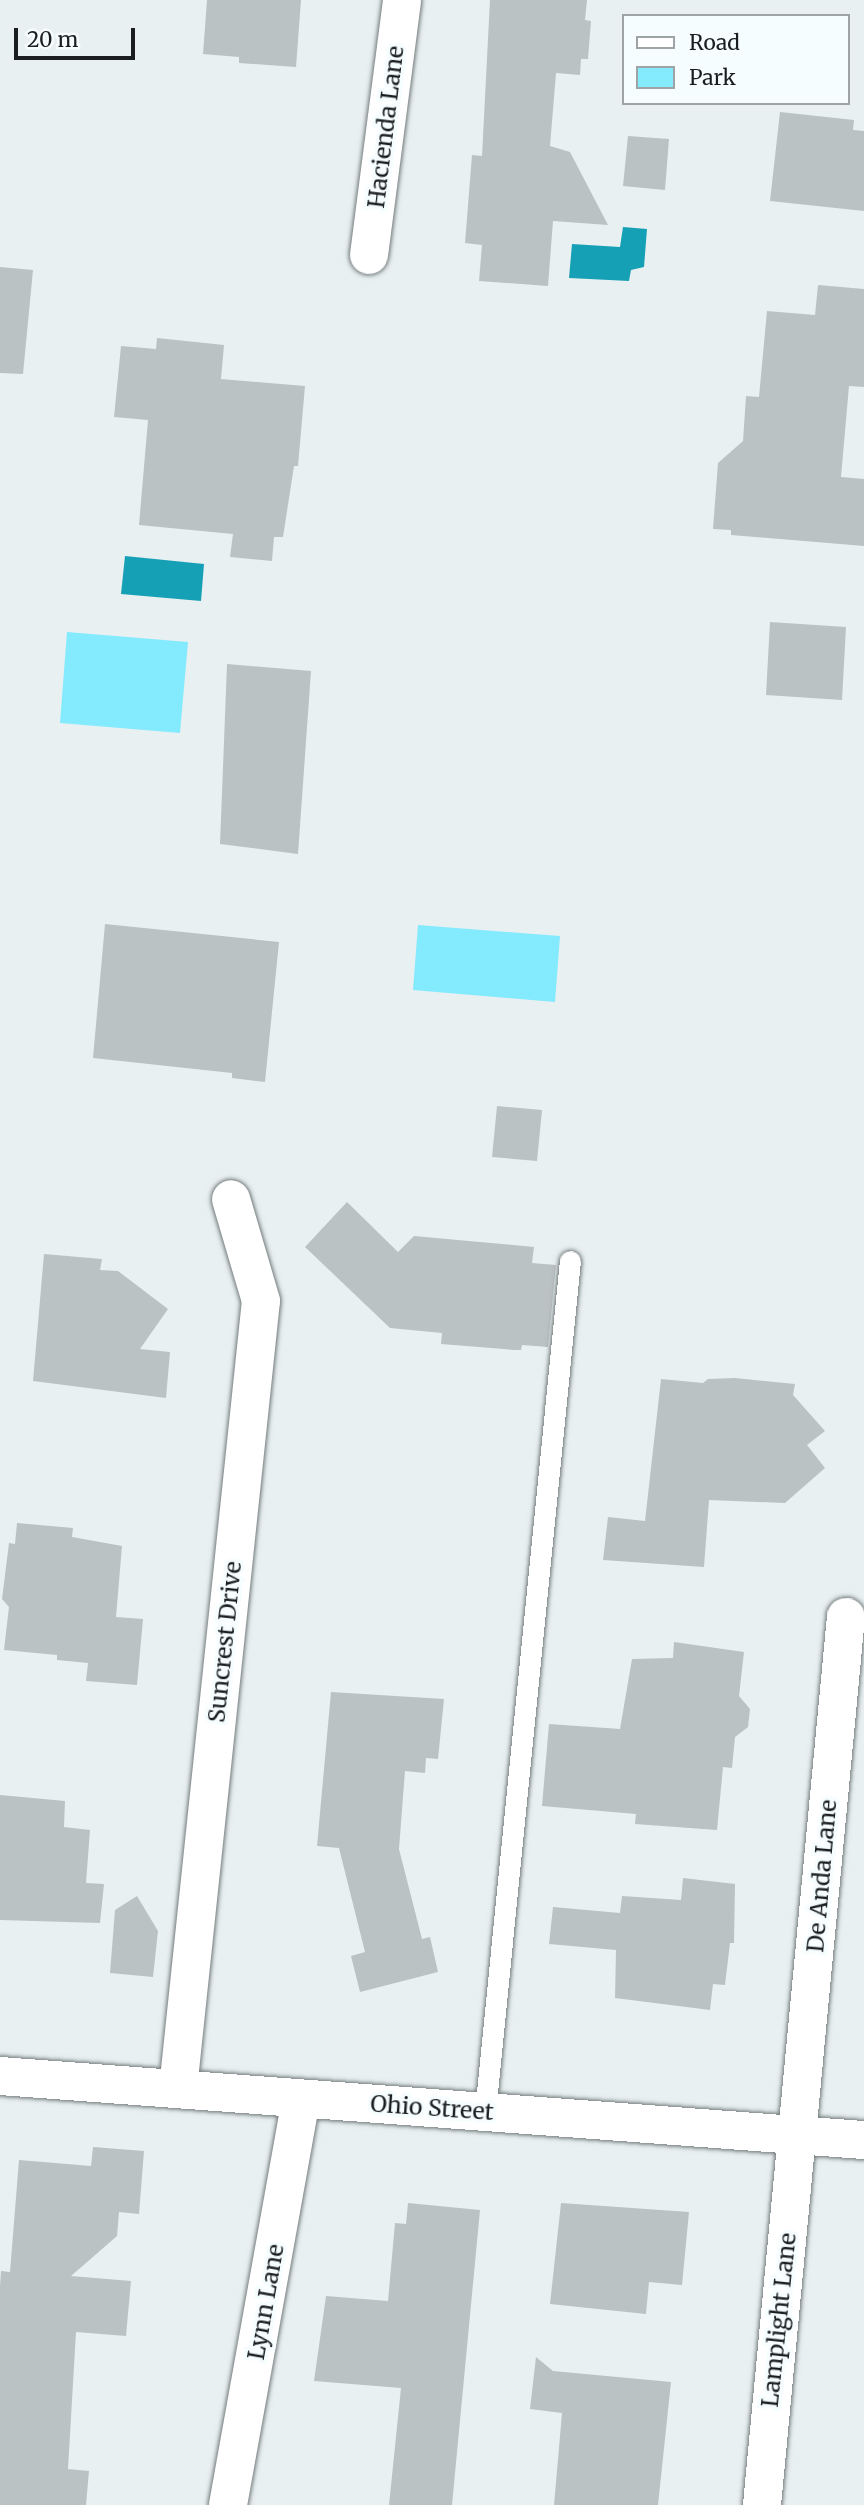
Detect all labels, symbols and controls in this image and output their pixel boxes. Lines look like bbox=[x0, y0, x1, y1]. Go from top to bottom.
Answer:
scale bar bbox=[18, 14, 138, 58]
legend bbox=[622, 14, 850, 105]
text: 20 m bbox=[27, 26, 78, 53]
text: Road bbox=[689, 29, 740, 56]
street label: Hacienda Lane bbox=[362, 44, 410, 210]
text: Park bbox=[689, 64, 736, 91]
street label: Suncrest Drive bbox=[203, 1560, 247, 1724]
street label: De Anda Lane bbox=[802, 1798, 842, 1954]
street label: Ohio Street bbox=[369, 2090, 495, 2126]
street label: Lamplight Lane bbox=[756, 2231, 802, 2409]
street label: Lynn Lane bbox=[242, 2242, 290, 2362]

